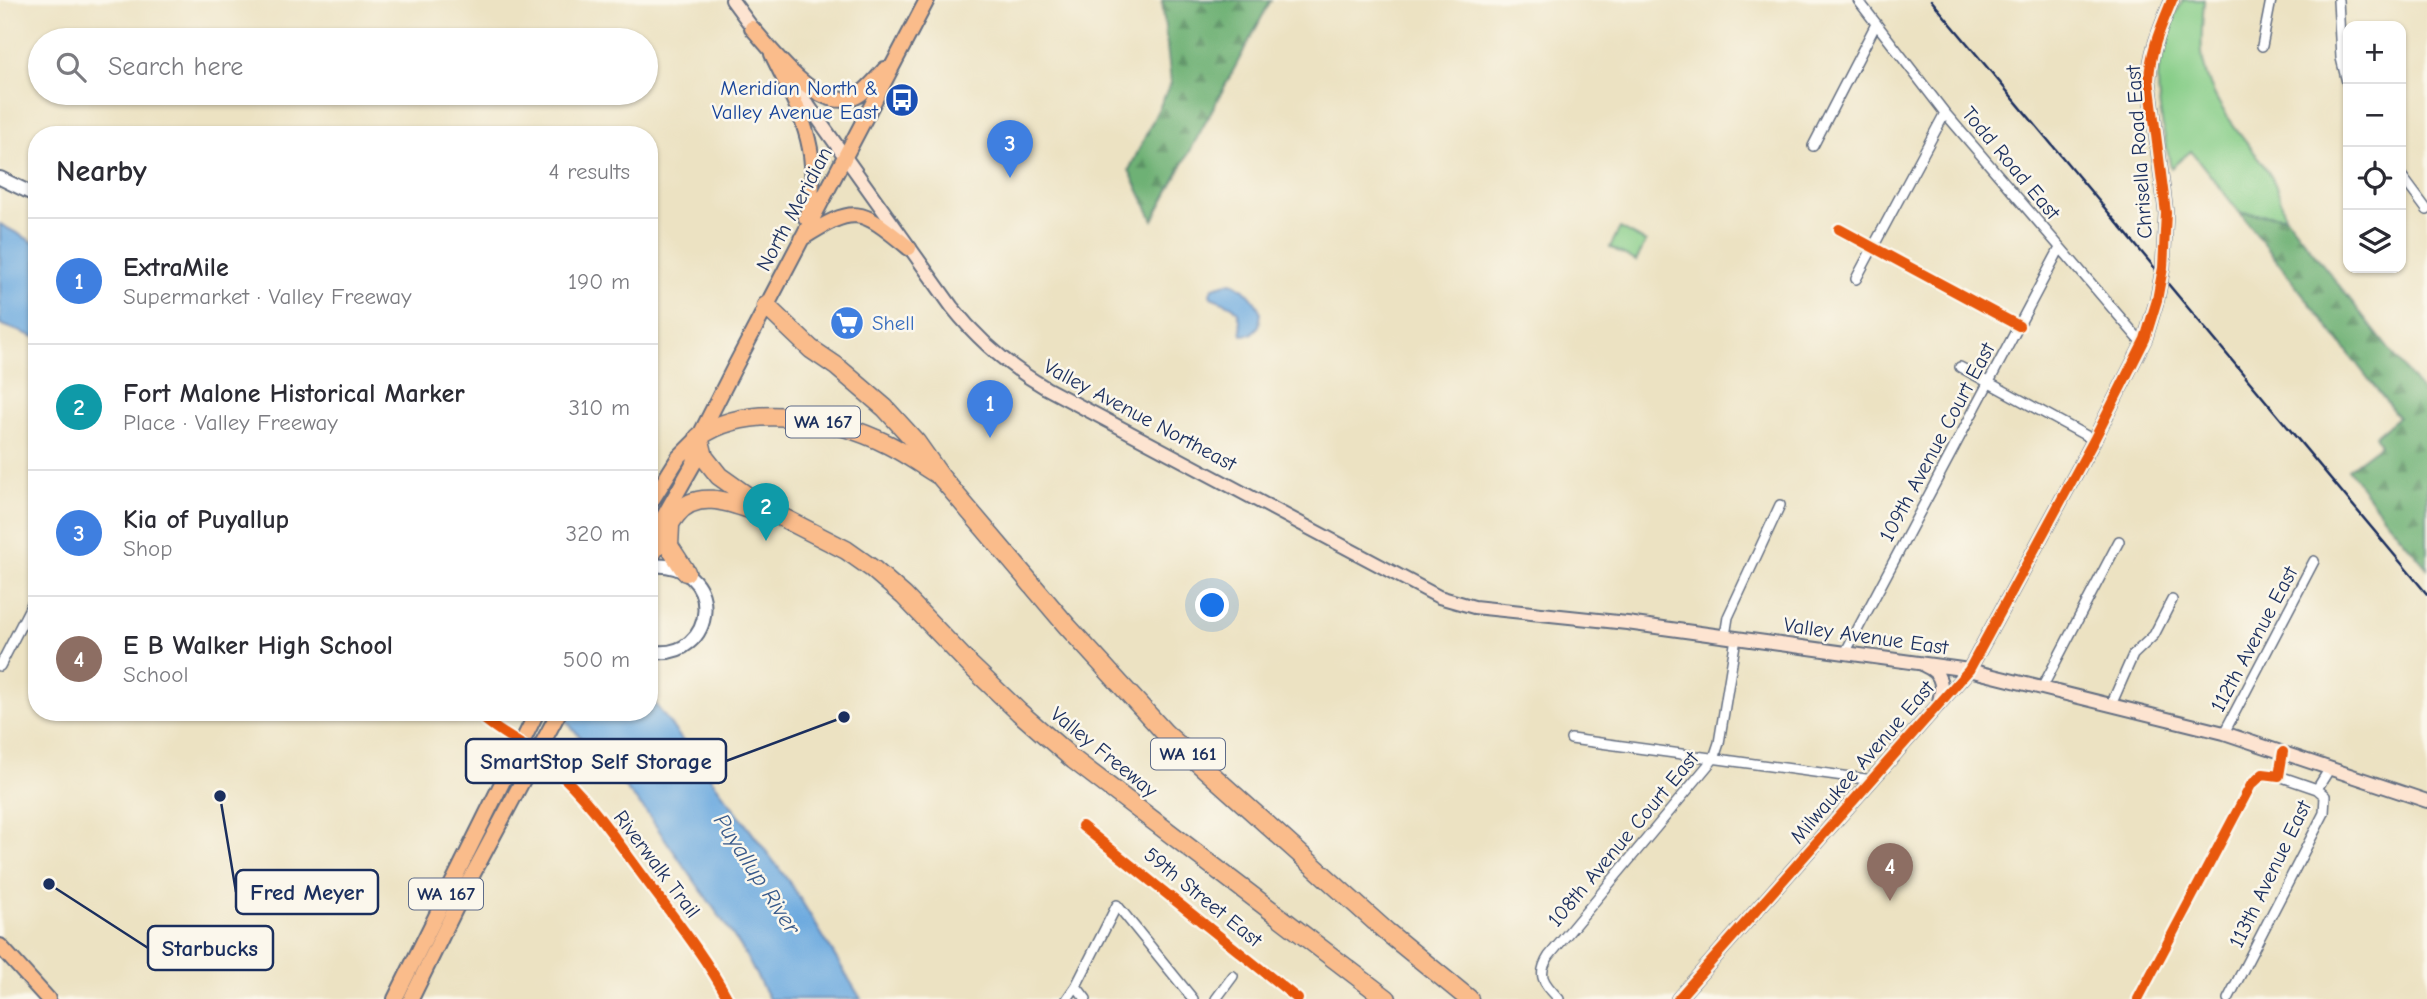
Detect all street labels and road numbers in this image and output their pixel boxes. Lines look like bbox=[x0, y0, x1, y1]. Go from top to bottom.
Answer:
street label: Chrisella Road East bbox=[2121, 63, 2157, 240]
street label: Todd Road East bbox=[1957, 102, 2066, 225]
street label: North Meridian bbox=[751, 143, 837, 275]
street label: 109th Avenue Court East bbox=[1874, 338, 2000, 546]
street label: Valley Avenue Northeast bbox=[1040, 354, 1241, 476]
road number: WA 167 bbox=[786, 406, 860, 438]
street label: 112th Avenue East bbox=[2206, 561, 2303, 716]
street label: Valley Avenue East bbox=[1782, 613, 1951, 660]
street label: Milwaukee Avenue East bbox=[1785, 675, 1940, 848]
street label: Valley Freeway bbox=[1046, 702, 1163, 803]
road number: WA 161 bbox=[1151, 738, 1225, 769]
street label: 108th Avenue Court East bbox=[1543, 746, 1704, 932]
street label: 113th Avenue East bbox=[2224, 796, 2316, 951]
street label: Riverwalk Trail bbox=[609, 806, 705, 922]
street label: 59th Street East bbox=[1139, 842, 1268, 952]
road number: WA 167 bbox=[409, 878, 483, 909]

